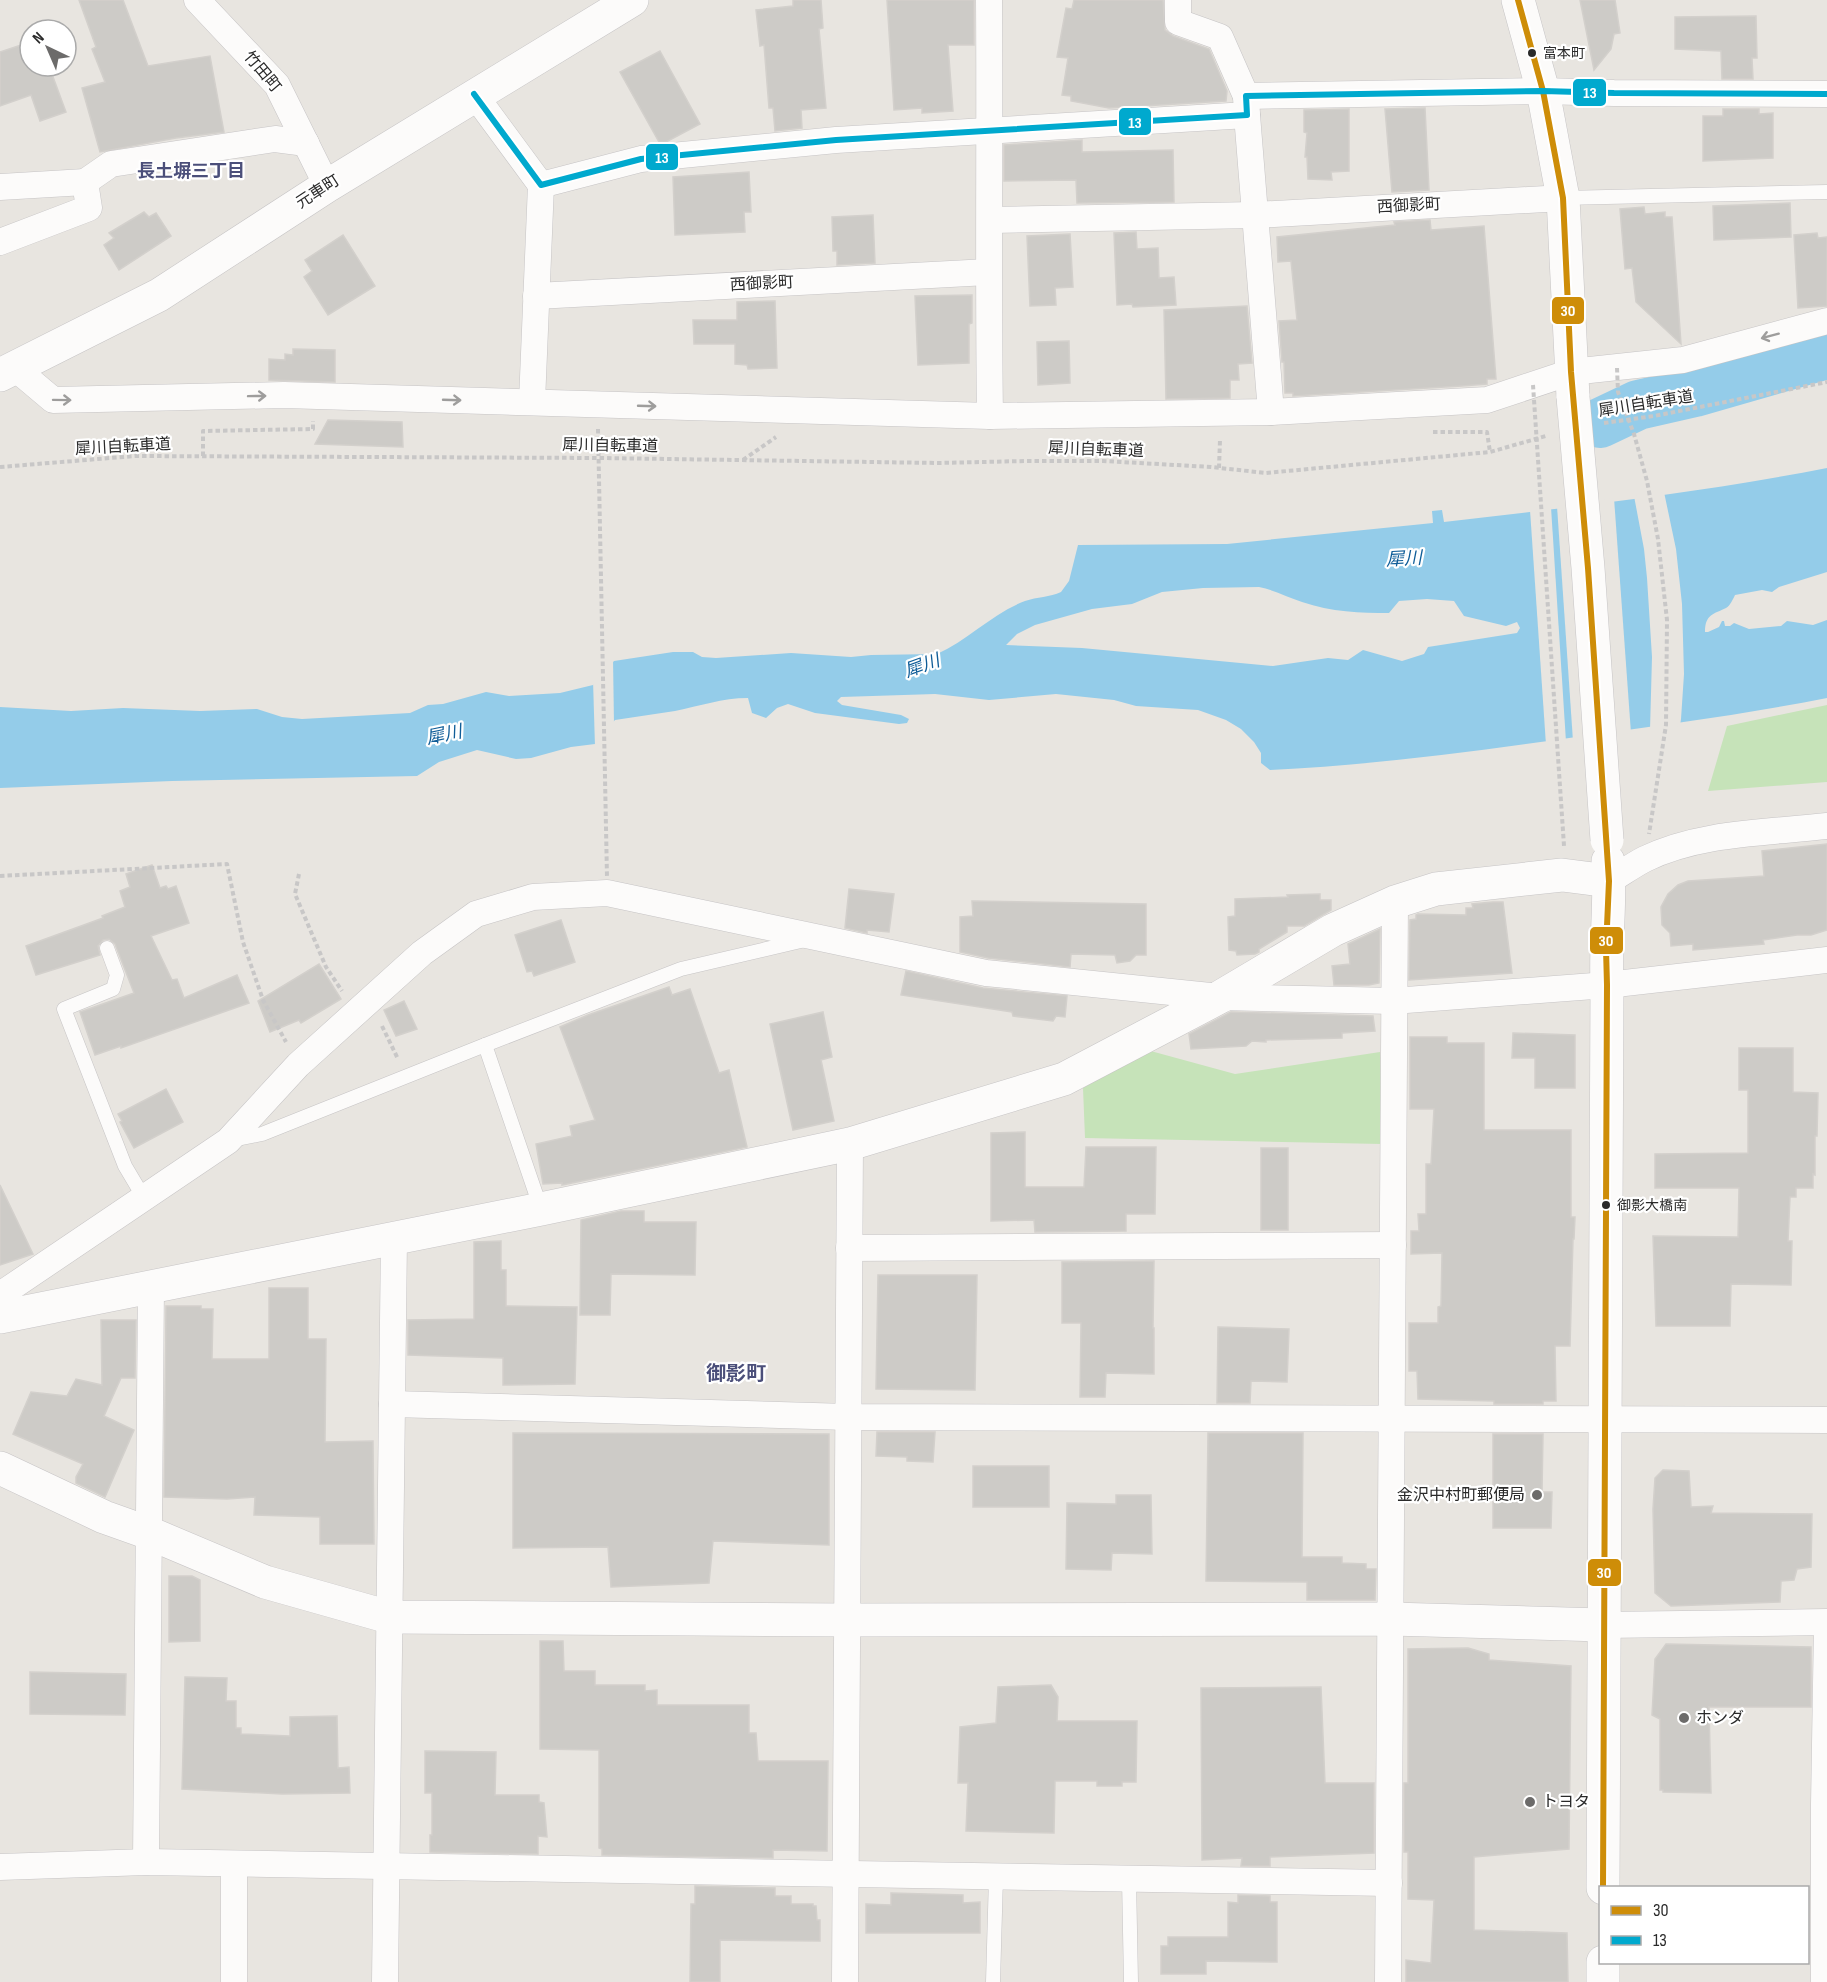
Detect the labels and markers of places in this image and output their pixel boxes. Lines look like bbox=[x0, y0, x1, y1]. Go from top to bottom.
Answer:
place label: 富本町 bbox=[1543, 45, 1585, 62]
marker: 富本町 bbox=[1526, 47, 1538, 59]
place label: 御影大橋南 bbox=[1617, 1197, 1687, 1214]
marker: 御影大橋南 bbox=[1600, 1199, 1612, 1211]
place label: 金沢中村町郵便局 bbox=[1397, 1486, 1525, 1505]
marker: 金沢中村町郵便局 bbox=[1530, 1488, 1544, 1502]
place label: ホンダ bbox=[1696, 1709, 1744, 1728]
marker: ホンダ bbox=[1677, 1711, 1691, 1725]
place label: トヨタ bbox=[1542, 1793, 1590, 1812]
marker: トヨタ bbox=[1523, 1795, 1537, 1809]

